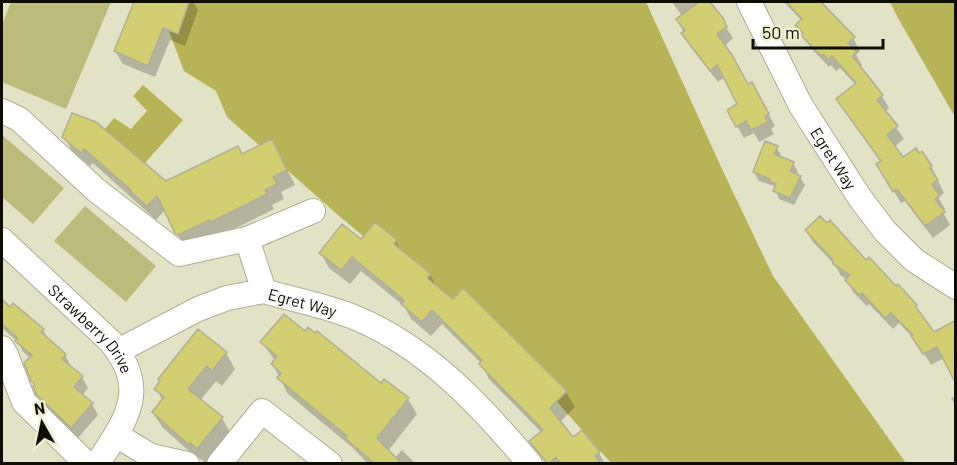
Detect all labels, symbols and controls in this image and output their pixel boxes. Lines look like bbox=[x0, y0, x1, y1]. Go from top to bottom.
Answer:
scale bar bbox=[753, 12, 884, 50]
text: 50 m bbox=[762, 21, 800, 43]
street label: Egret Way bbox=[807, 123, 862, 193]
street label: Strawberry Drive bbox=[45, 279, 137, 376]
street label: Egret Way bbox=[266, 283, 340, 320]
north arrow bbox=[12, 393, 72, 453]
text: N bbox=[33, 397, 46, 418]

